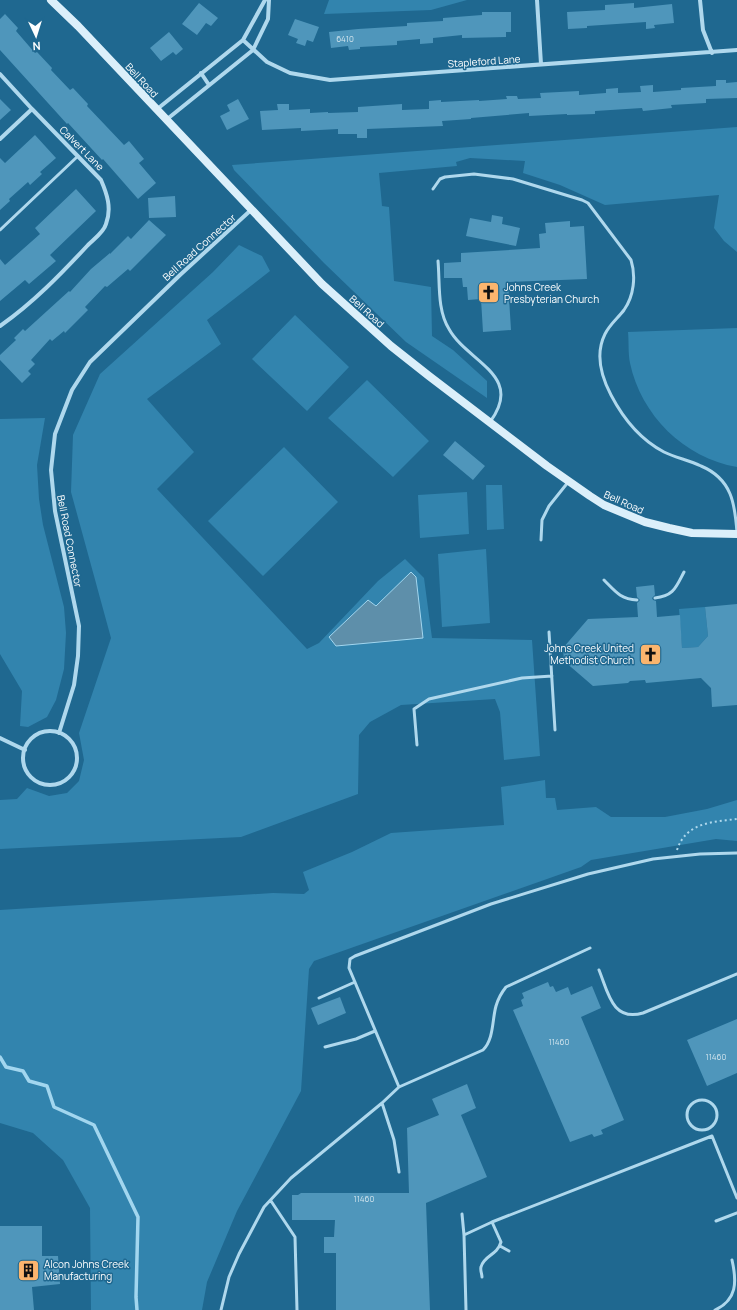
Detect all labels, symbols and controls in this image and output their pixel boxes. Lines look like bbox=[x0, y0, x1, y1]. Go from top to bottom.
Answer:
north arrow bbox=[16, 16, 56, 56]
house number: 6410 bbox=[336, 33, 354, 44]
text: N bbox=[32, 39, 41, 54]
street label: Stapleford Lane bbox=[447, 51, 521, 71]
street label: Bell Road bbox=[122, 60, 162, 100]
street label: Calvert Lane bbox=[57, 123, 107, 173]
street label: Bell Road Connector bbox=[159, 210, 239, 284]
church icon: Johns Creek Presbyterian Church bbox=[475, 280, 501, 306]
place label: Johns Creek Presbyterian Church bbox=[504, 280, 599, 306]
street label: Bell Road bbox=[347, 292, 387, 330]
street label: Bell Road bbox=[602, 487, 646, 517]
street label: Bell Road Connector bbox=[54, 494, 86, 589]
place label: Johns Creek United Methodist Church bbox=[544, 641, 634, 667]
church icon: Johns Creek United Methodist Church bbox=[637, 641, 663, 667]
house number: 11460 bbox=[549, 1036, 570, 1047]
house number: 11460 bbox=[706, 1051, 727, 1062]
house number: 11460 bbox=[354, 1193, 375, 1204]
building icon: Alcon Johns Creek Manufacturing bbox=[16, 1257, 42, 1283]
place label: Alcon Johns Creek Manufacturing bbox=[44, 1257, 130, 1283]

